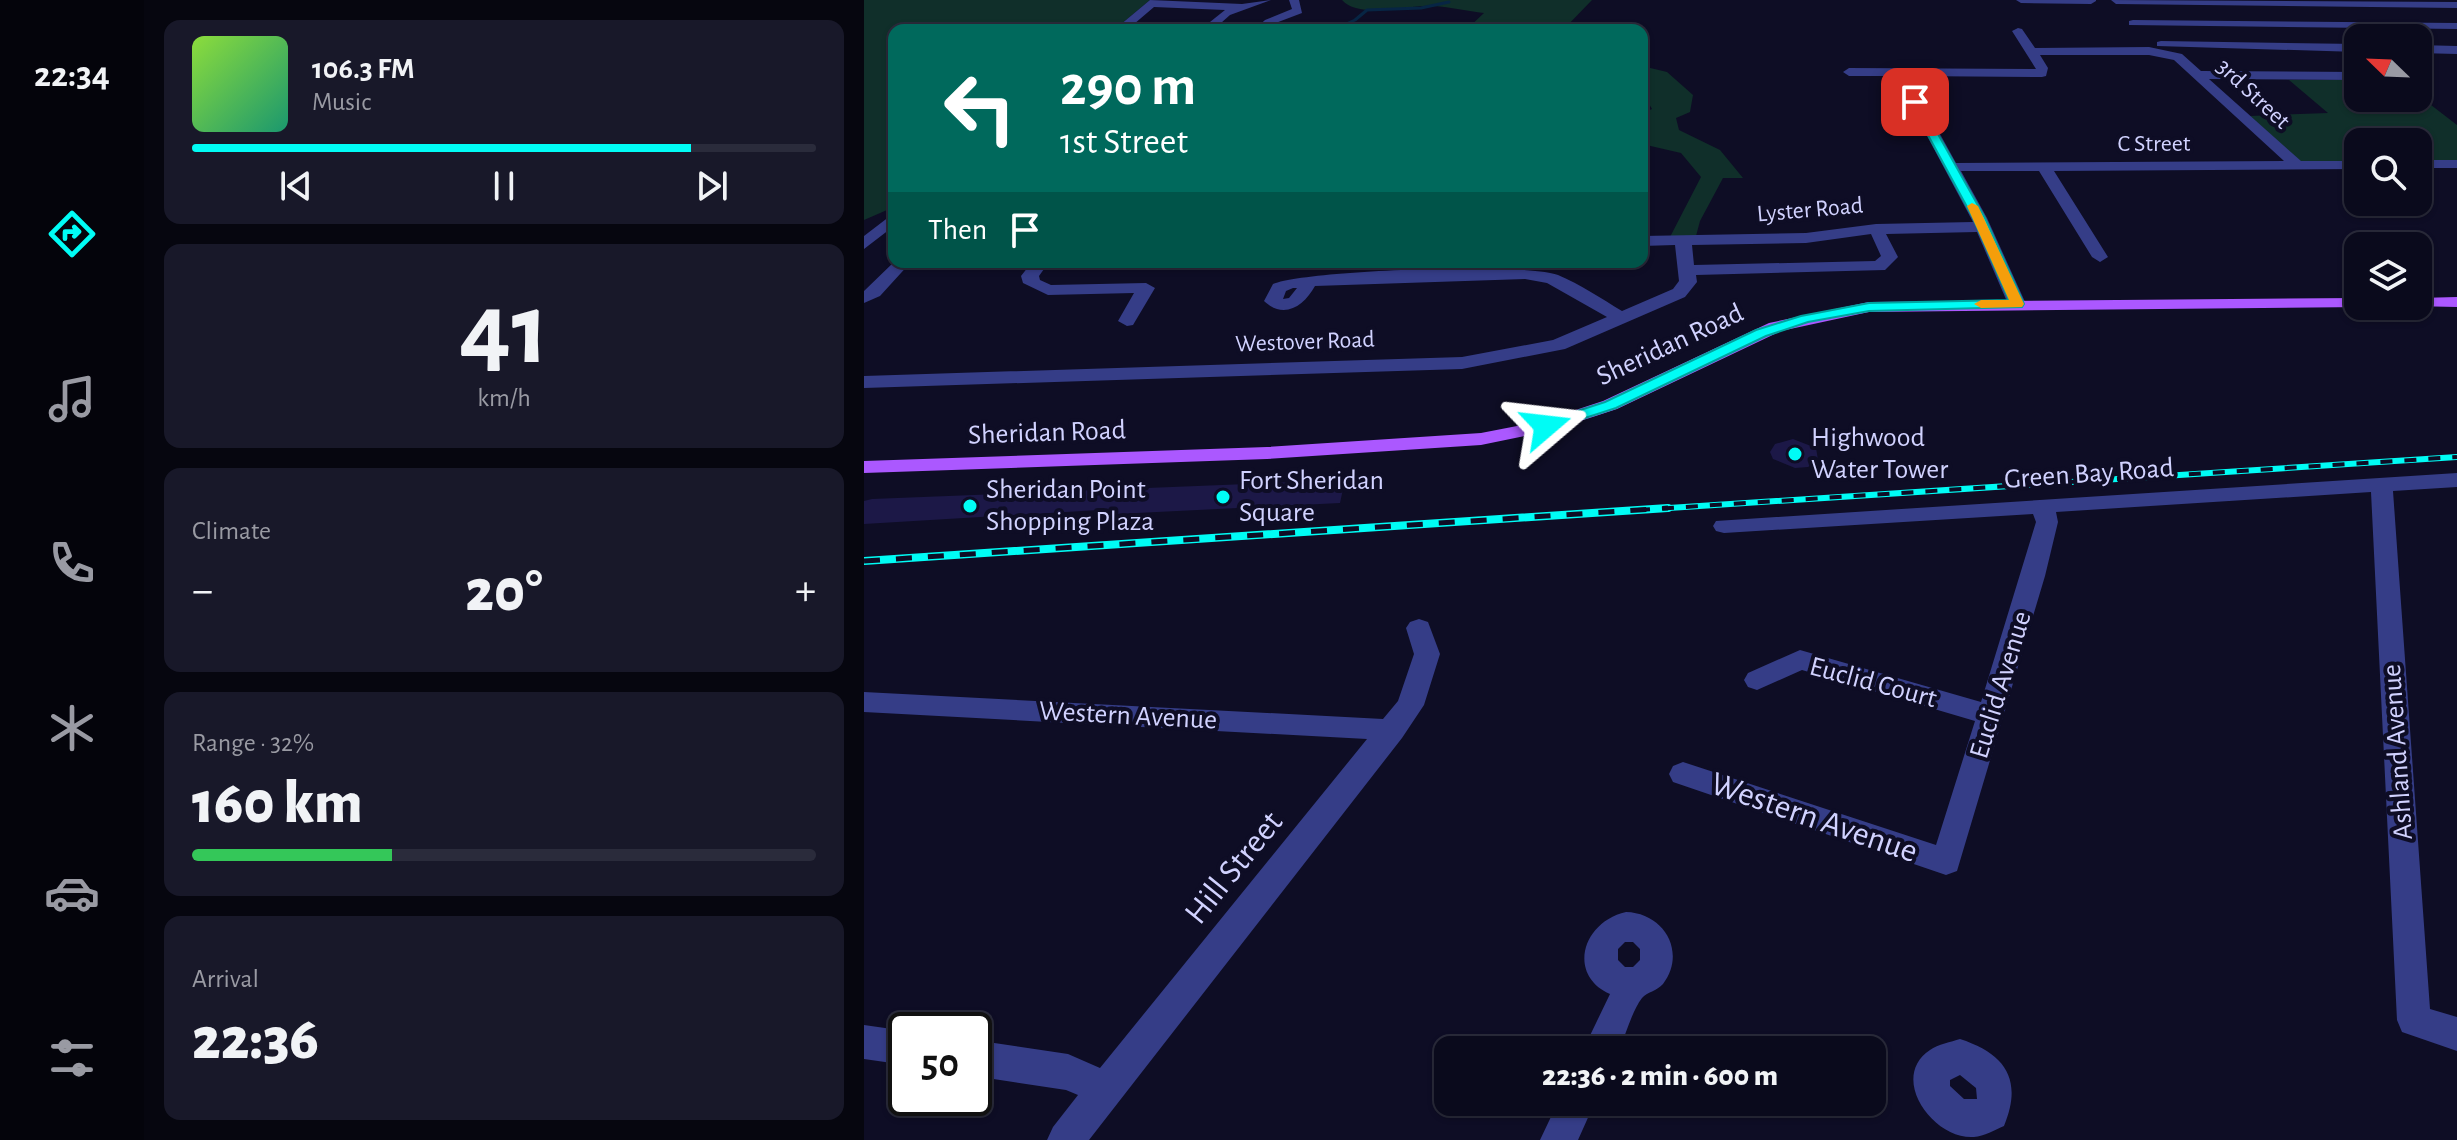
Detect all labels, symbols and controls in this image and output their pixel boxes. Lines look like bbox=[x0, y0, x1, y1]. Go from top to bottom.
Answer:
north arrow bbox=[2344, 24, 2432, 112]
map controls bbox=[2344, 24, 2432, 320]
text: 106.3 FM bbox=[312, 54, 415, 84]
street label: 3rd Street bbox=[2212, 54, 2295, 134]
icon: left bbox=[928, 56, 1032, 160]
text: 22:34 bbox=[34, 57, 110, 93]
text: 290 m bbox=[1060, 59, 1196, 115]
pin bbox=[1881, 68, 1949, 136]
icon: arrive bbox=[1893, 80, 1937, 124]
text: Music bbox=[312, 89, 371, 115]
text: 1st Street bbox=[1060, 124, 1188, 160]
button: search bbox=[2344, 128, 2432, 216]
street label: C Street bbox=[2118, 132, 2191, 156]
icon: previous bbox=[274, 164, 318, 208]
icon: pause bbox=[482, 164, 526, 208]
icon: next bbox=[690, 164, 734, 208]
street label: Lyster Road bbox=[1756, 193, 1864, 227]
icon: directions bbox=[44, 206, 100, 262]
icon: arrive bbox=[1003, 208, 1047, 252]
text: Then bbox=[928, 215, 987, 245]
button: layers bbox=[2344, 232, 2432, 320]
text: 41 bbox=[459, 279, 549, 383]
street label: Sheridan Road bbox=[1592, 299, 1748, 391]
street label: Westover Road bbox=[1235, 328, 1375, 356]
icon: music bbox=[44, 371, 100, 427]
position arrow bbox=[1504, 384, 1588, 468]
text: km/h bbox=[477, 385, 531, 411]
street label: Sheridan Road bbox=[967, 416, 1127, 450]
place label: Highwood Water Tower bbox=[1811, 424, 1948, 484]
marker: Highwood Water Tower bbox=[1786, 445, 1804, 463]
street label: Green Bay Road bbox=[2003, 454, 2175, 494]
place label: Fort Sheridan Square bbox=[1239, 467, 1384, 527]
place label: Sheridan Point Shopping Plaza bbox=[986, 476, 1154, 536]
marker: Fort Sheridan Square bbox=[1214, 488, 1232, 506]
marker: Sheridan Point Shopping Plaza bbox=[961, 497, 979, 515]
text: Climate bbox=[192, 518, 271, 544]
icon: phone bbox=[44, 535, 100, 591]
text: 20° bbox=[465, 562, 543, 622]
text: − bbox=[192, 569, 213, 613]
text: + bbox=[795, 569, 816, 613]
street label: Euclid Avenue bbox=[1965, 608, 2037, 762]
street label: Euclid Court bbox=[1806, 653, 1940, 713]
street label: Ashland Avenue bbox=[2378, 663, 2418, 841]
street label: Western Avenue bbox=[1038, 697, 1218, 735]
icon: climate bbox=[44, 700, 100, 756]
text: Range · 32% bbox=[192, 730, 314, 756]
street label: Western Avenue bbox=[1706, 767, 1922, 869]
text: 160 km bbox=[192, 774, 363, 834]
street label: Hill Street bbox=[1179, 805, 1289, 931]
icon: car bbox=[44, 865, 100, 921]
text: Arrival bbox=[192, 966, 259, 992]
text: 22:36 bbox=[192, 1010, 319, 1070]
speed limit sign: 50 bbox=[888, 1012, 992, 1116]
icon: filters bbox=[44, 1030, 100, 1086]
text: 22:36 · 2 min · 600 m bbox=[1542, 1061, 1778, 1091]

